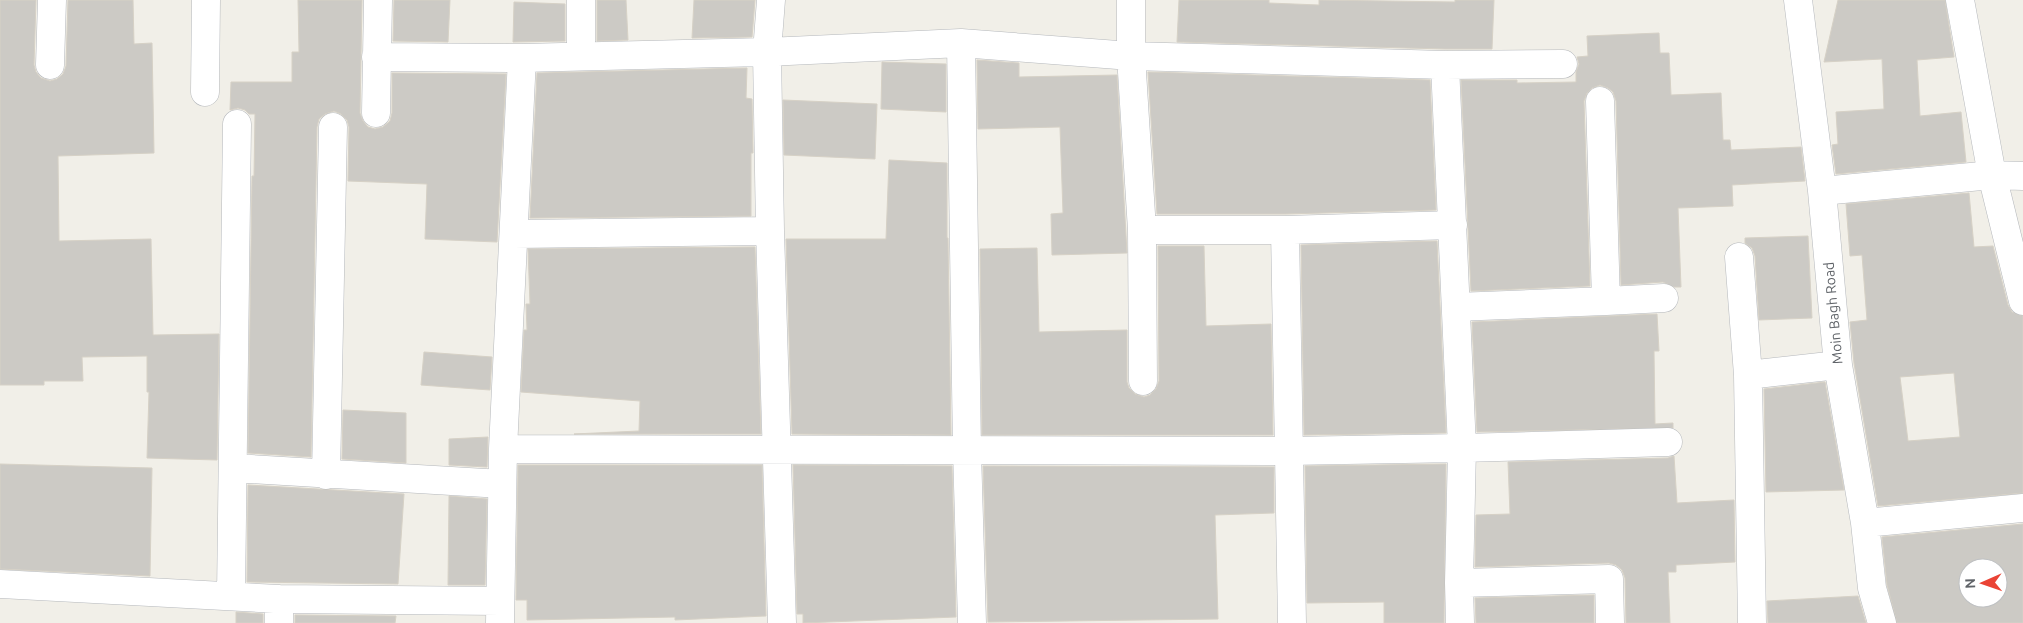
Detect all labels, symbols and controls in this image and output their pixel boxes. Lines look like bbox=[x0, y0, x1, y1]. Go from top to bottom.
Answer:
street label: Moin Bagh Road bbox=[1821, 261, 1845, 365]
north arrow bbox=[1958, 558, 2008, 608]
text: N bbox=[1962, 578, 1978, 589]

